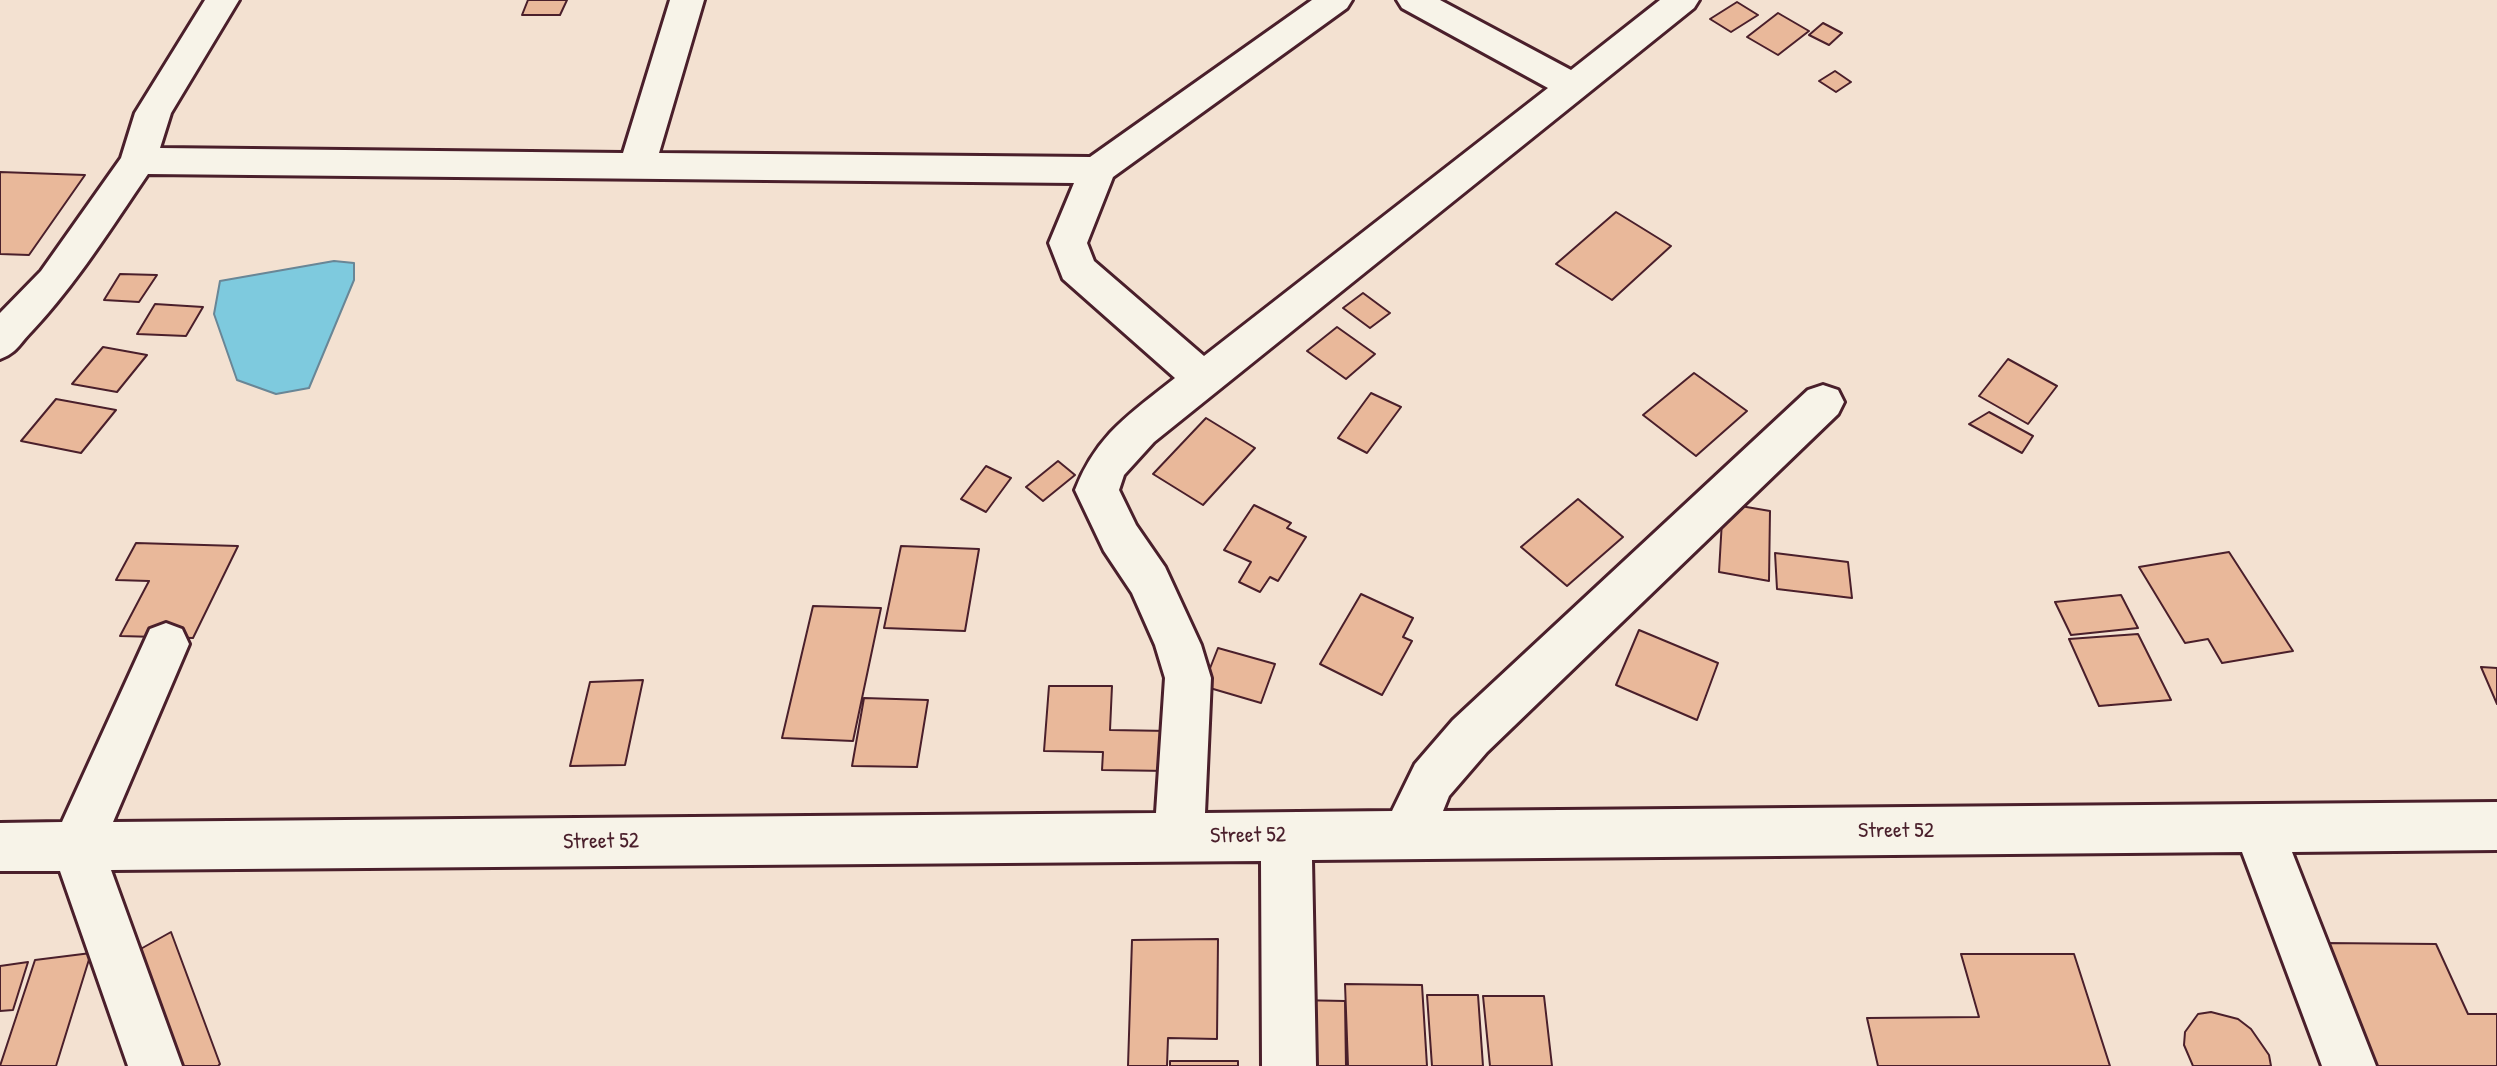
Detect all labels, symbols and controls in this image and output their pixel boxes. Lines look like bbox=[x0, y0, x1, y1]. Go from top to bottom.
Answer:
street label: Street 52 bbox=[1858, 818, 1934, 844]
street label: Street 52 bbox=[1210, 822, 1286, 850]
street label: Street 52 bbox=[563, 828, 639, 856]

